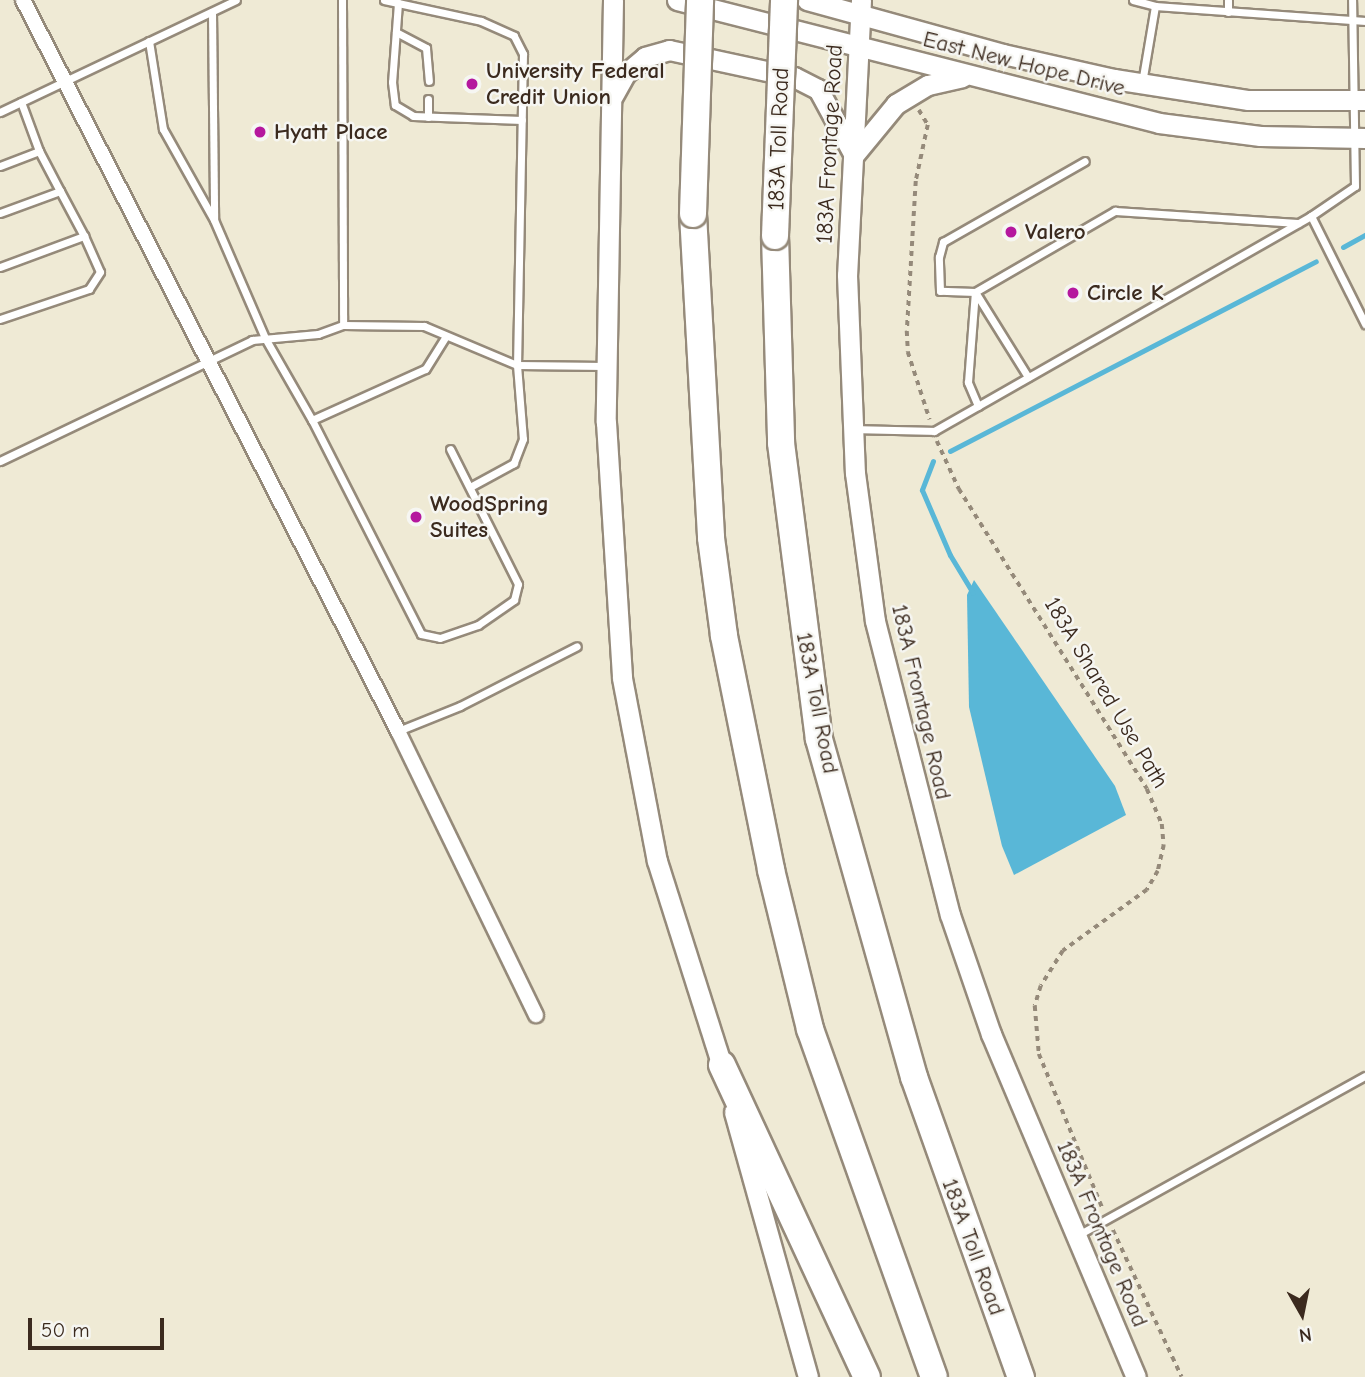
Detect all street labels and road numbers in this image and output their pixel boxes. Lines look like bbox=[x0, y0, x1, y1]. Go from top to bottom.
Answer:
street label: East New Hope Drive bbox=[920, 26, 1128, 102]
street label: 183A Frontage Road bbox=[811, 44, 849, 244]
street label: 183A Toll Road bbox=[763, 67, 795, 211]
street label: 183A Shared Use Path bbox=[1038, 593, 1174, 793]
street label: 183A Frontage Road bbox=[885, 602, 957, 802]
street label: 183A Toll Road bbox=[790, 630, 844, 776]
street label: 183A Frontage Road bbox=[1050, 1137, 1154, 1331]
street label: 183A Toll Road bbox=[936, 1175, 1010, 1319]

